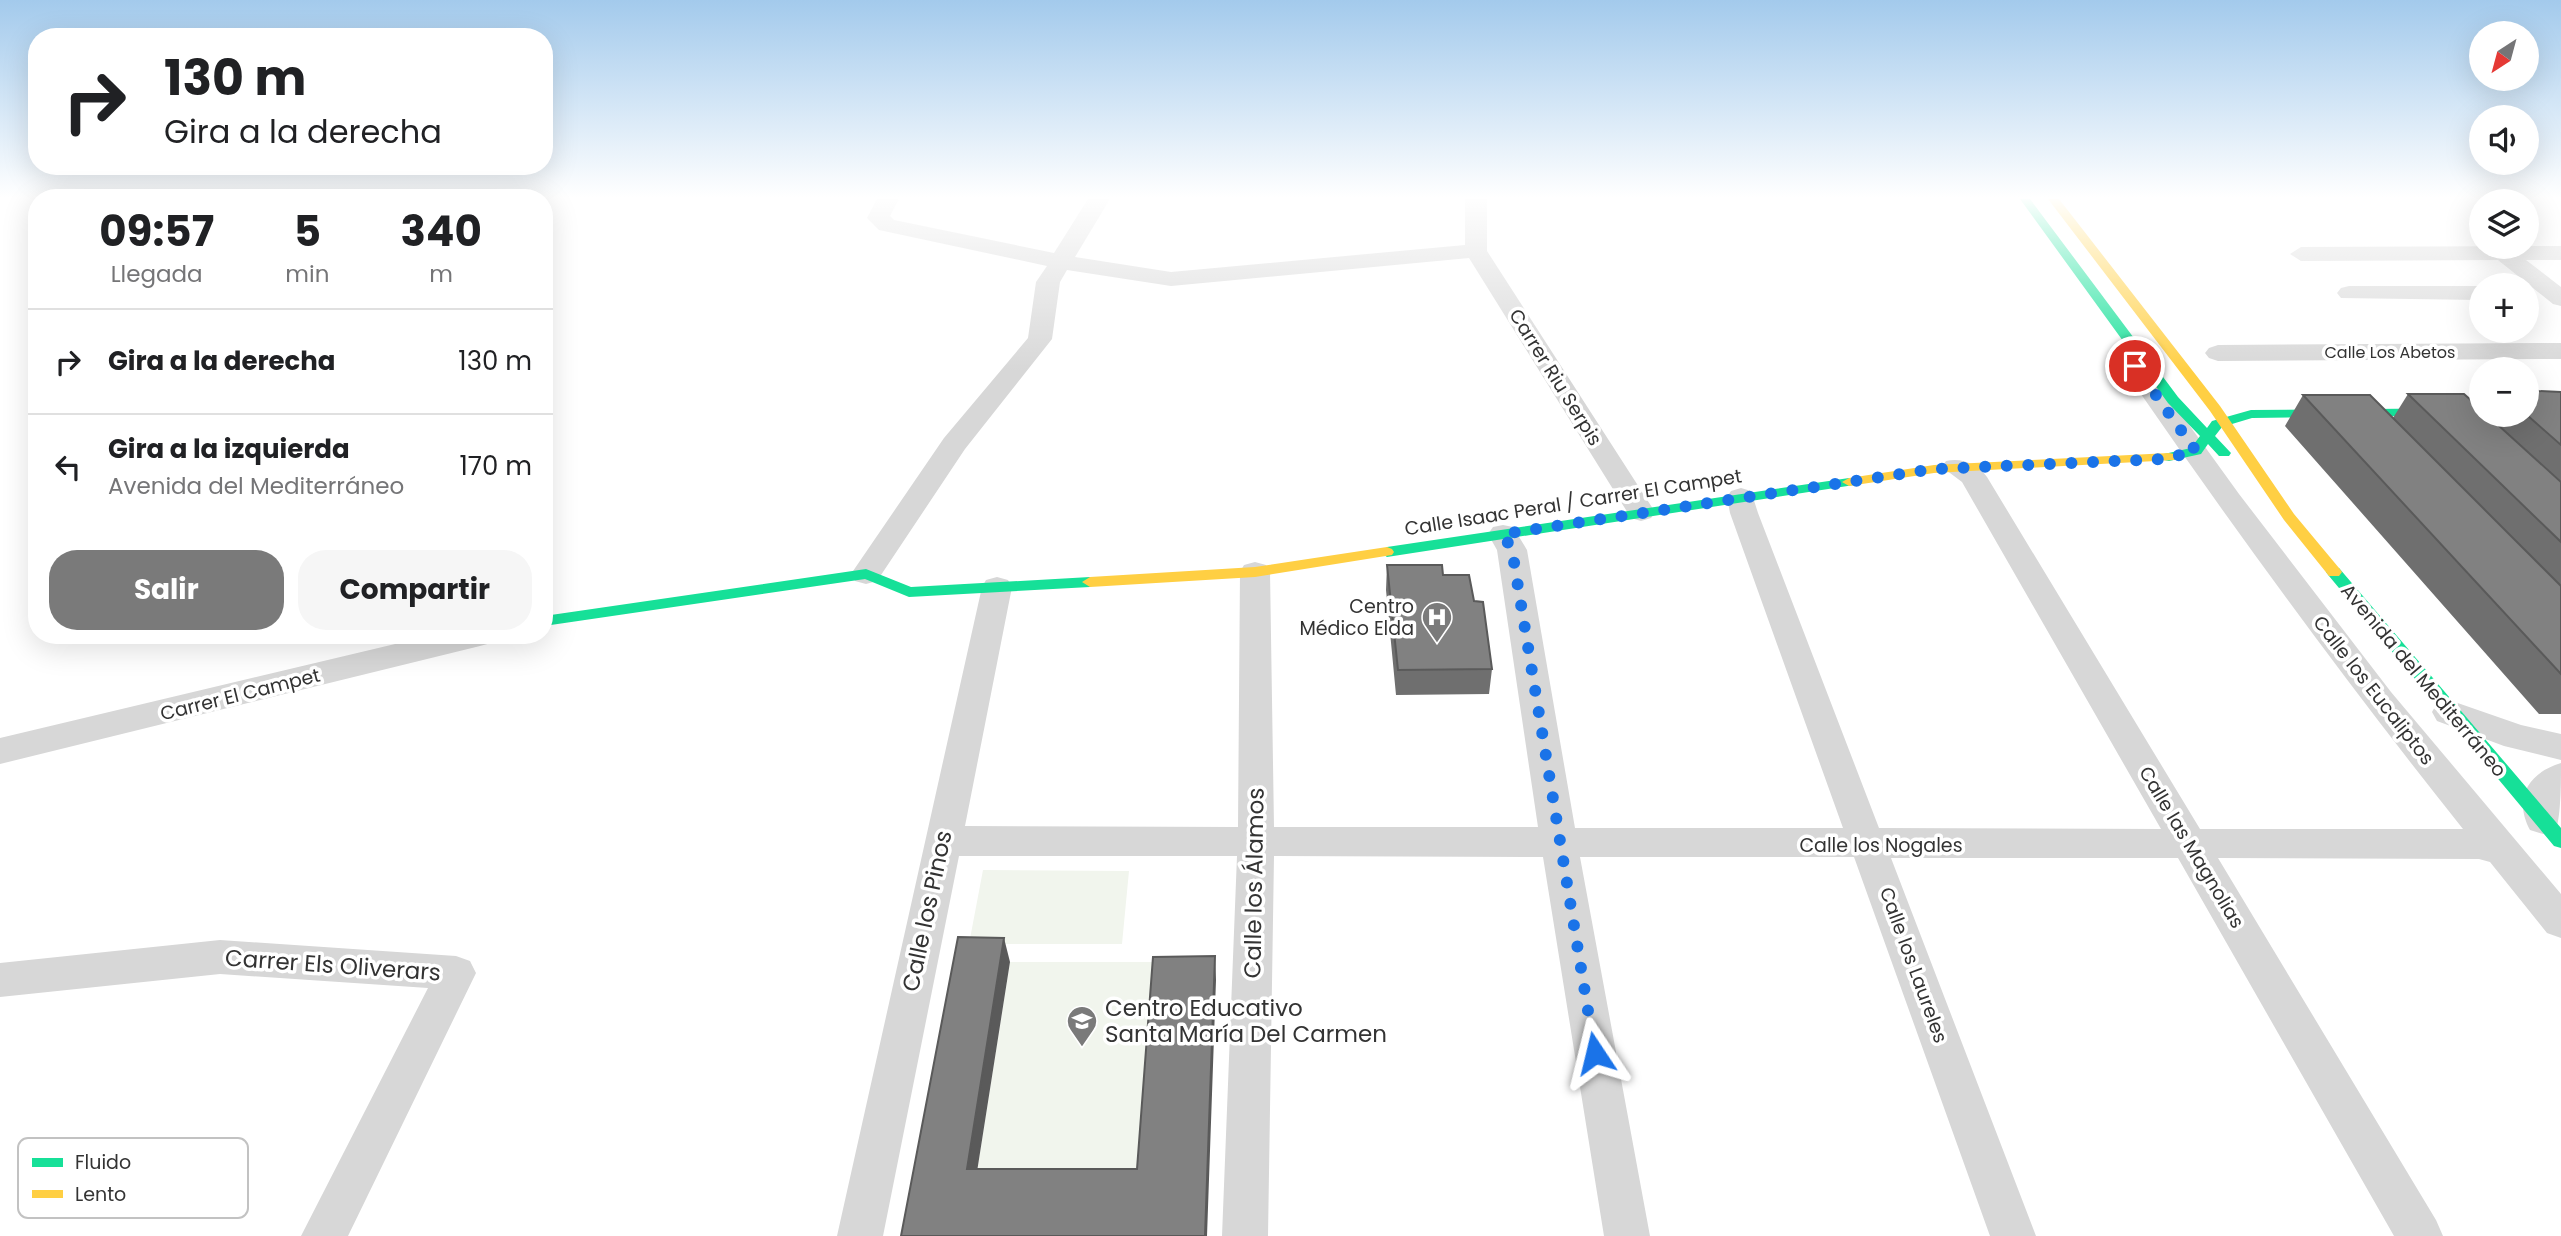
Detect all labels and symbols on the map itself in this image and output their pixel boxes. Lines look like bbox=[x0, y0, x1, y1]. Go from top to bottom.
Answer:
north arrow bbox=[2469, 21, 2539, 91]
street label: Carrer Riu Serpis bbox=[1503, 304, 1609, 451]
pin bbox=[2105, 336, 2165, 396]
street label: Calle Los Abetos bbox=[2325, 341, 2455, 364]
street label: Calle Isaac Peral / Carrer El Campet bbox=[1403, 462, 1744, 542]
street label: Avenida del Mediterráneo bbox=[2335, 578, 2513, 783]
place label: Centro Médico Elda bbox=[1299, 593, 1414, 642]
hospital icon: Centro Médico Elda bbox=[1420, 600, 1454, 644]
street label: Calle los Eucaliptos bbox=[2307, 610, 2441, 771]
street label: Carrer El Campet bbox=[157, 662, 323, 727]
street label: Calle las Magnolias bbox=[2132, 761, 2251, 933]
street label: Calle los Álamos bbox=[1236, 787, 1272, 979]
street label: Calle los Pinos bbox=[894, 827, 960, 995]
street label: Calle los Nogales bbox=[1799, 832, 1963, 859]
street label: Calle los Laureles bbox=[1873, 883, 1954, 1047]
street label: Carrer Els Oliverars bbox=[224, 941, 442, 989]
place label: Centro Educativo Santa María Del Carmen bbox=[1105, 992, 1387, 1050]
school or university icon: Centro Educativo Santa María Del Carmen bbox=[1065, 1004, 1099, 1048]
position arrow bbox=[1558, 1016, 1632, 1090]
legend bbox=[18, 1138, 248, 1218]
text: Fluido bbox=[75, 1149, 131, 1176]
text: Lento bbox=[75, 1181, 126, 1208]

